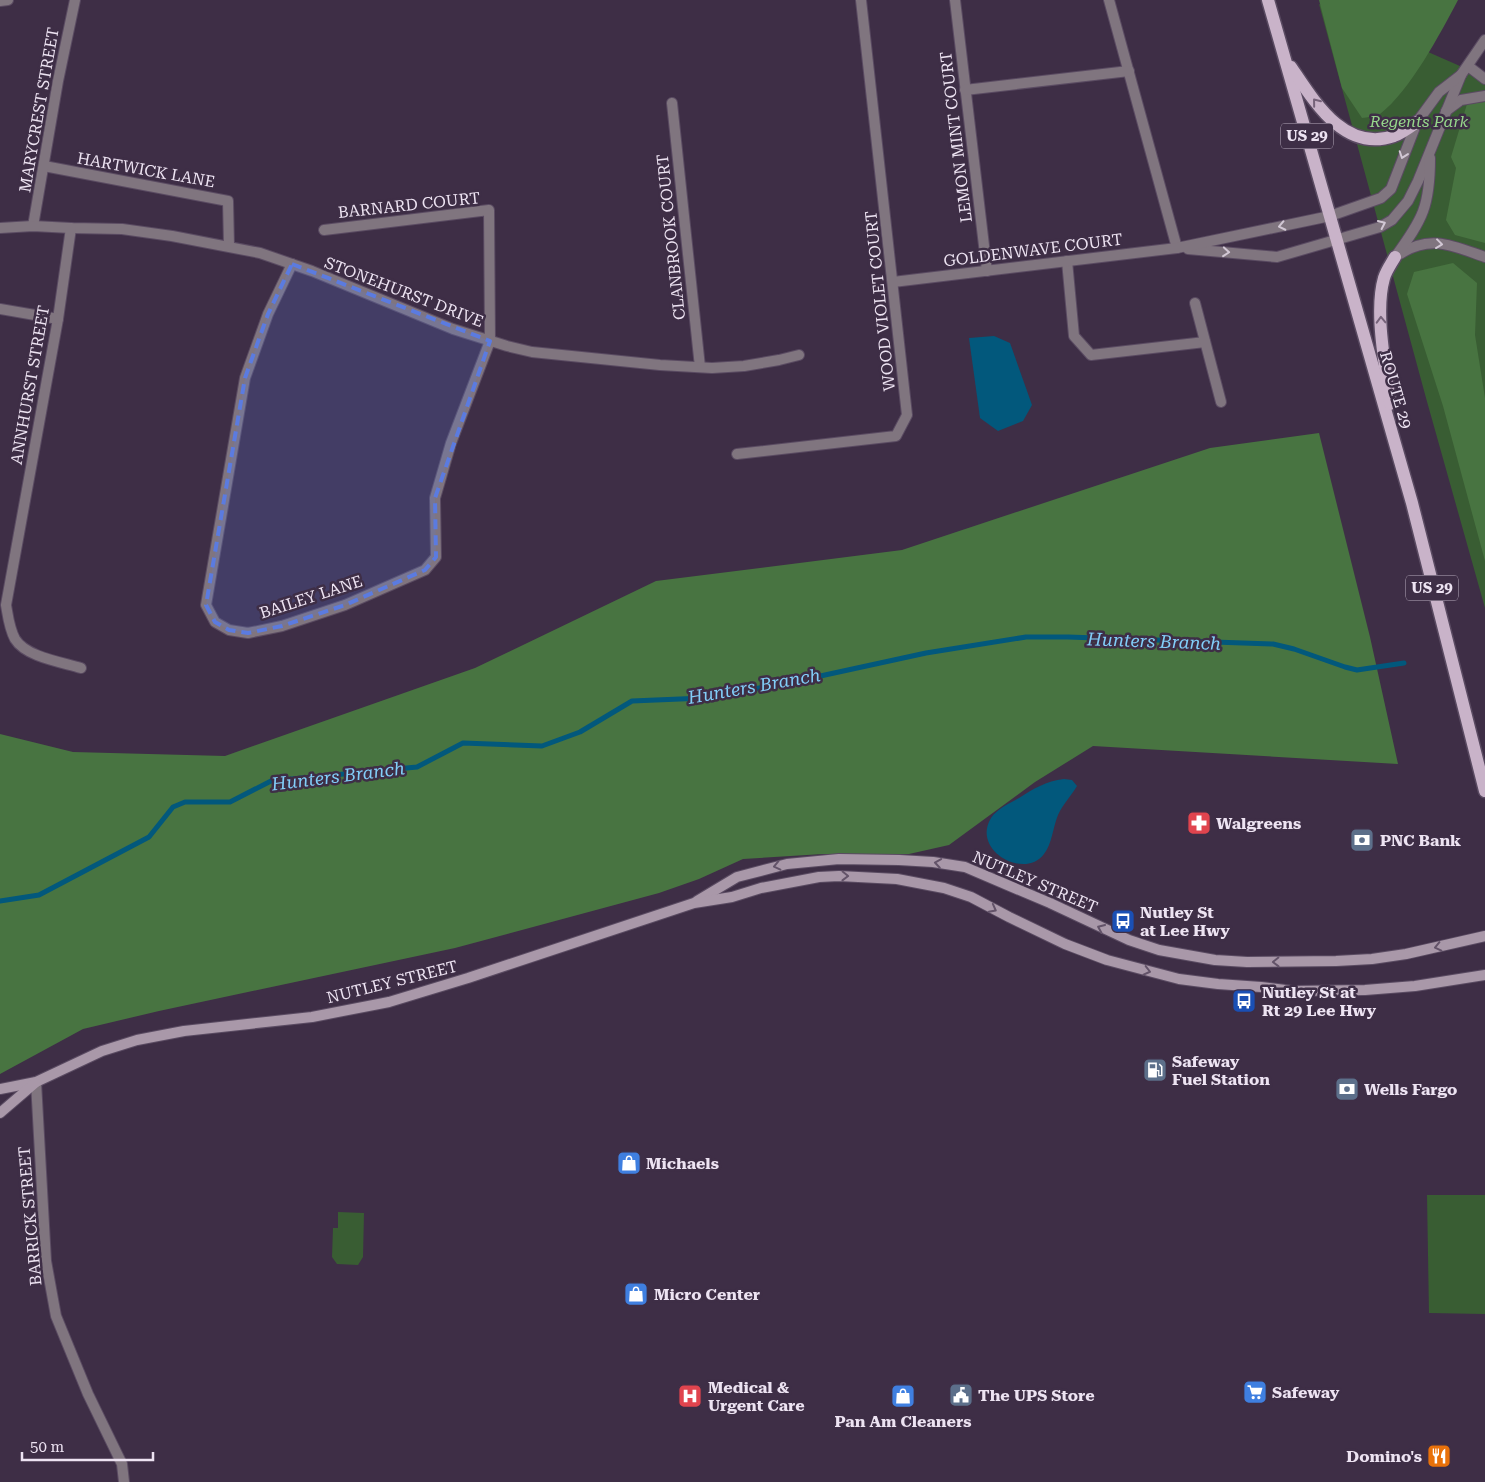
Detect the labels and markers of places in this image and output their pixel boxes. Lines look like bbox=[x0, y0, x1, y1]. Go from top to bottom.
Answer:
pharmacy icon: Walgreens bbox=[1186, 810, 1212, 836]
place label: Walgreens bbox=[1216, 814, 1301, 833]
bank icon: PNC Bank bbox=[1349, 827, 1375, 853]
place label: PNC Bank bbox=[1380, 831, 1461, 850]
place label: Nutley St at Lee Hwy bbox=[1140, 903, 1230, 940]
bus stop icon: Nutley St at Lee Hwy bbox=[1110, 908, 1136, 934]
place label: Nutley St at Rt 29 Lee Hwy bbox=[1262, 983, 1377, 1020]
bus stop icon: Nutley St at Rt 29 Lee Hwy bbox=[1231, 988, 1257, 1014]
place label: Safeway Fuel Station bbox=[1172, 1052, 1270, 1089]
fuel station icon: Safeway Fuel Station bbox=[1142, 1057, 1168, 1083]
bank icon: Wells Fargo bbox=[1334, 1076, 1360, 1102]
place label: Wells Fargo bbox=[1364, 1080, 1457, 1099]
shop icon: Michaels bbox=[616, 1150, 642, 1176]
place label: Michaels bbox=[646, 1154, 719, 1173]
shop icon: Micro Center bbox=[623, 1281, 649, 1307]
place label: Micro Center bbox=[654, 1285, 760, 1304]
place label: Medical & Urgent Care bbox=[708, 1378, 805, 1415]
supermarket icon: Safeway bbox=[1242, 1379, 1268, 1405]
public building icon: The UPS Store bbox=[948, 1382, 974, 1408]
hospital icon: Medical & Urgent Care bbox=[677, 1383, 703, 1409]
shop icon: Pan Am Cleaners bbox=[890, 1383, 916, 1409]
place label: Safeway bbox=[1272, 1383, 1340, 1402]
place label: The UPS Store bbox=[978, 1386, 1095, 1405]
place label: Pan Am Cleaners bbox=[835, 1412, 971, 1431]
restaurant icon: Domino's bbox=[1426, 1443, 1452, 1469]
place label: Domino's bbox=[1346, 1447, 1422, 1466]

